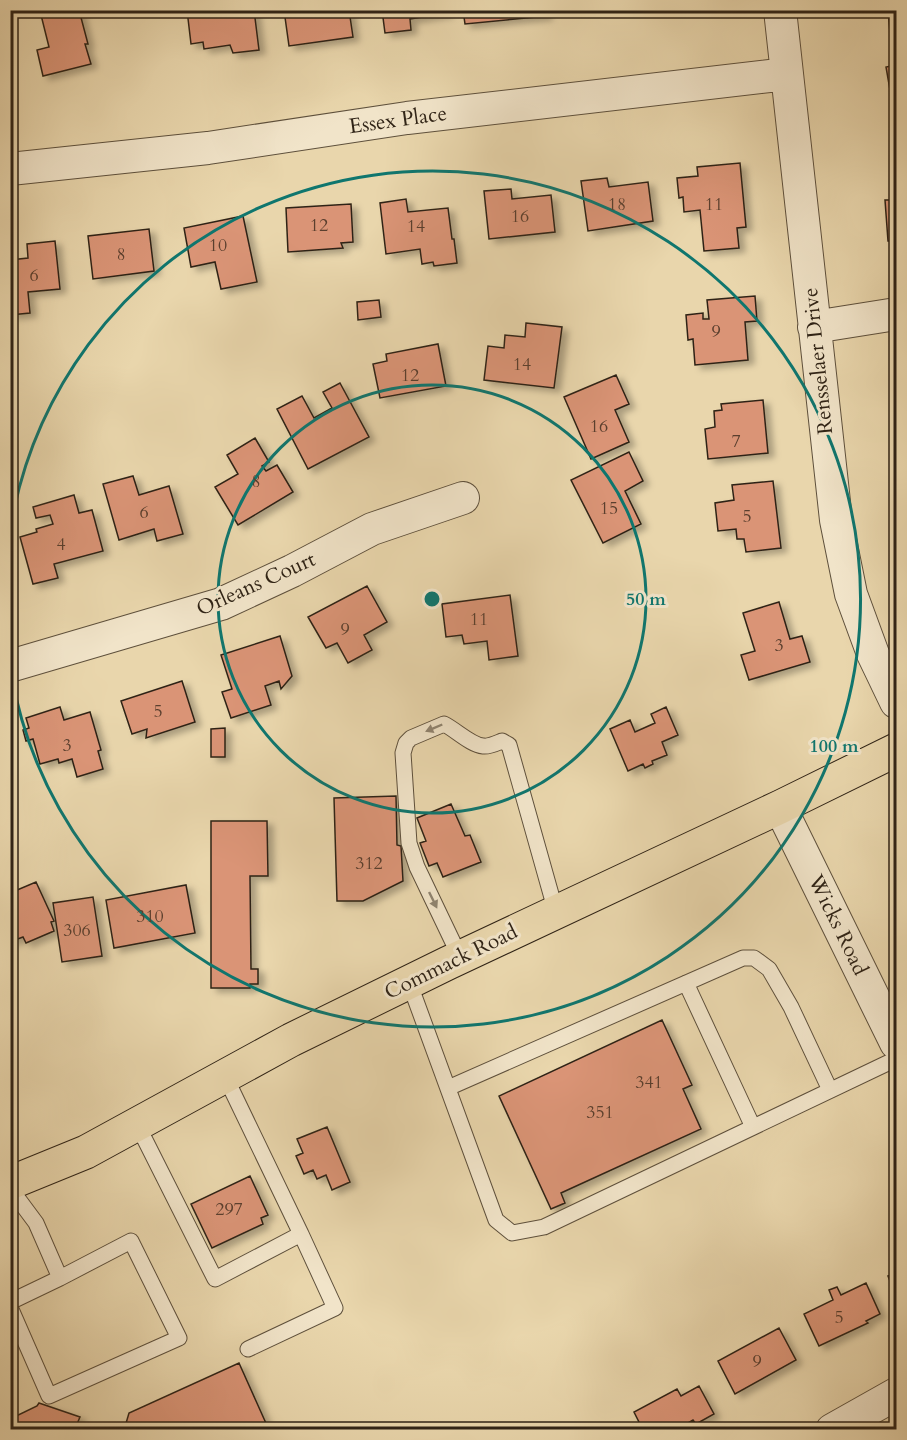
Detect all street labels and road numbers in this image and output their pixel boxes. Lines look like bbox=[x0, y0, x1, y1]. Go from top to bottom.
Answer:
street label: Essex Place bbox=[347, 99, 449, 141]
street label: Rensselaer Drive bbox=[796, 286, 840, 436]
street label: Orleans Court bbox=[192, 545, 321, 623]
street label: Wicks Road bbox=[801, 869, 875, 980]
street label: Commack Road bbox=[380, 917, 522, 1007]

